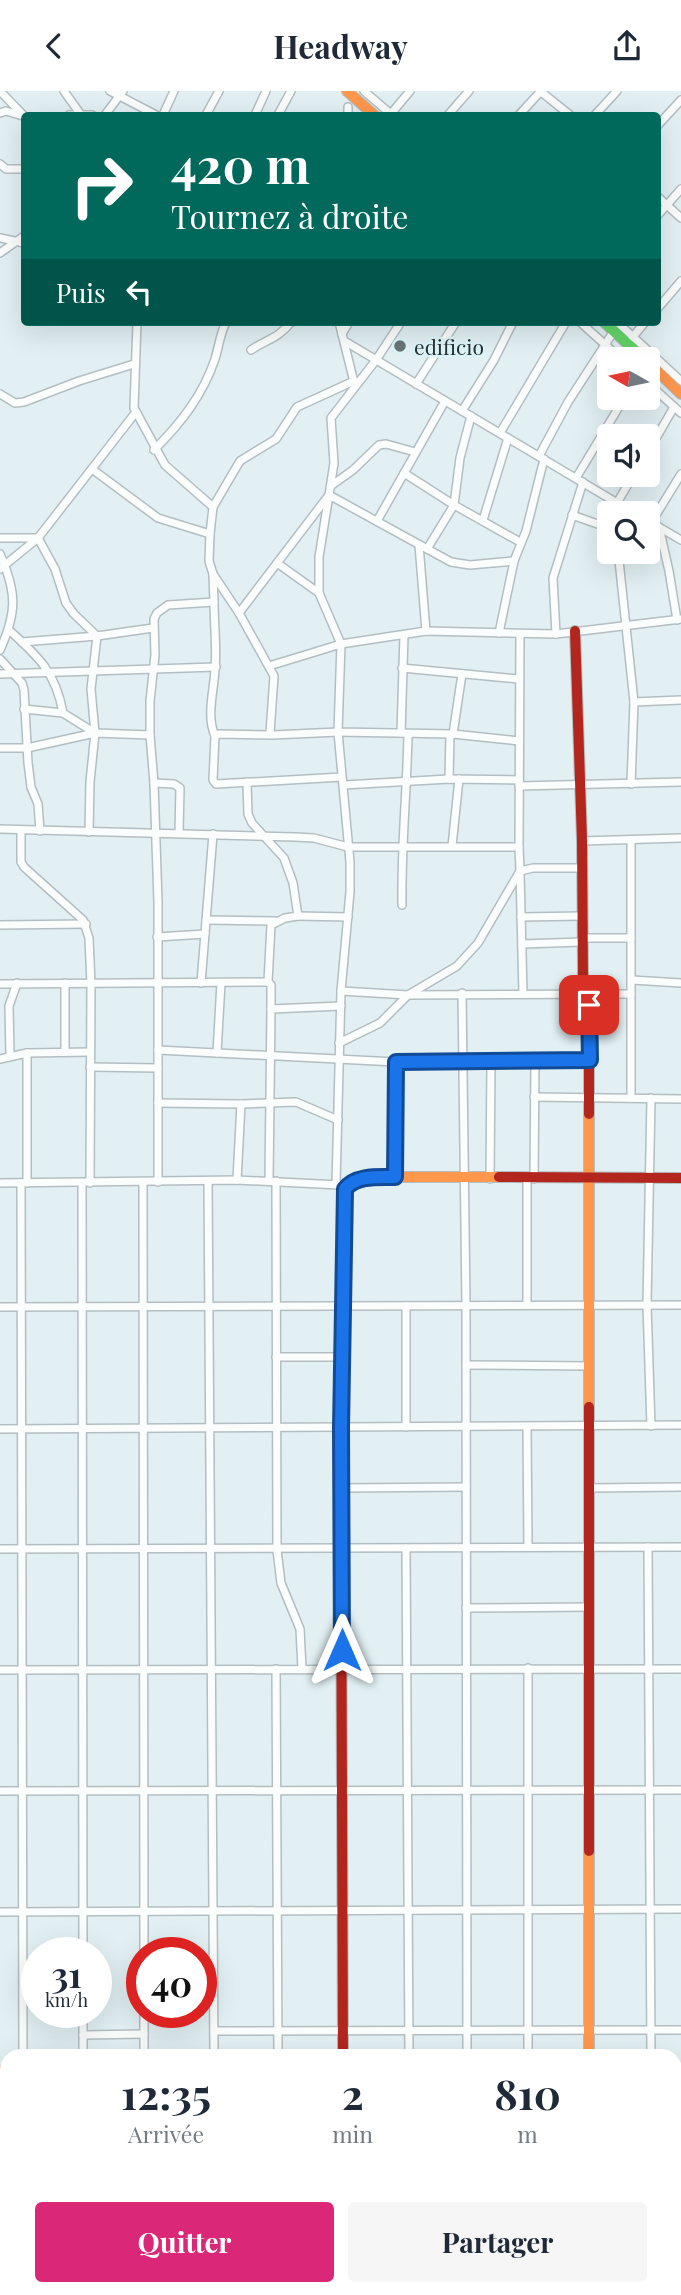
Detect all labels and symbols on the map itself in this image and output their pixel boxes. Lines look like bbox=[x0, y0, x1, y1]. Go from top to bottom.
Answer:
place label: edificio bbox=[414, 332, 484, 360]
marker: edificio bbox=[392, 338, 408, 354]
north arrow bbox=[597, 347, 660, 409]
pin bbox=[559, 975, 619, 1035]
position arrow bbox=[305, 1613, 379, 1687]
speed limit sign: 40 bbox=[126, 1937, 217, 2028]

